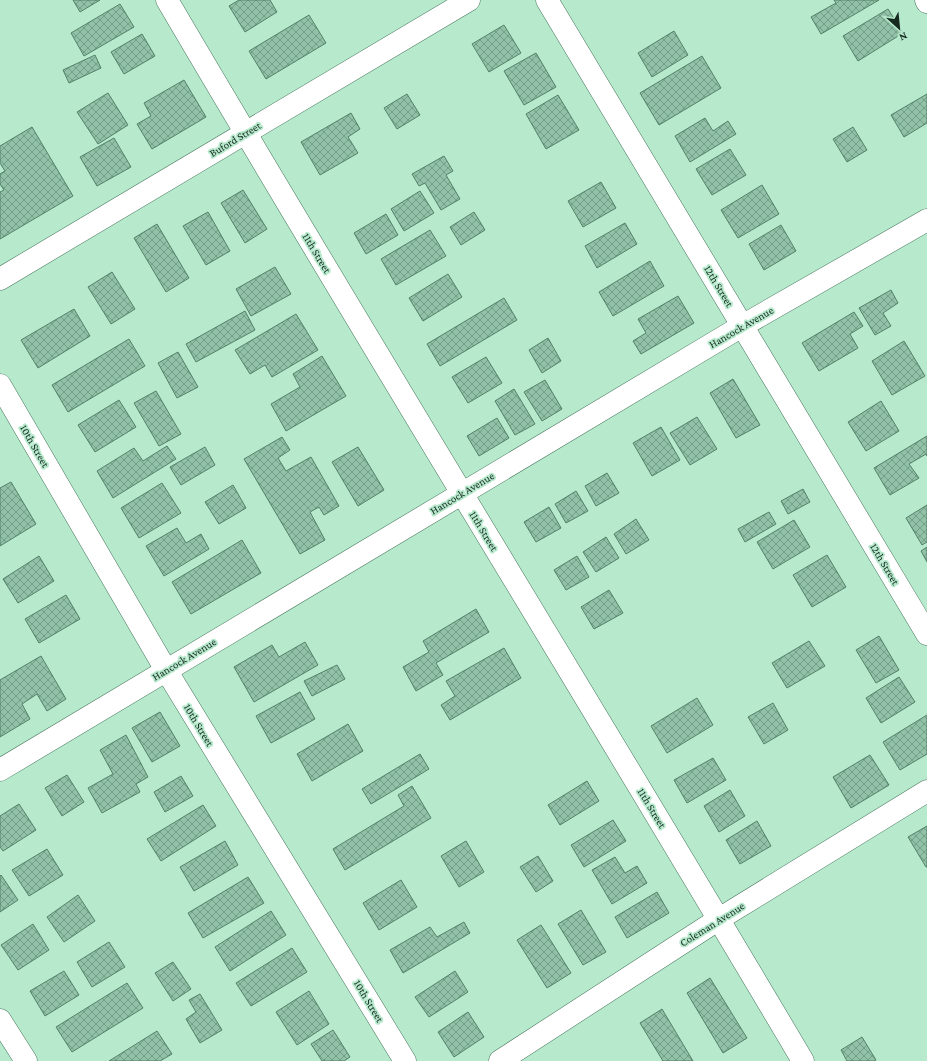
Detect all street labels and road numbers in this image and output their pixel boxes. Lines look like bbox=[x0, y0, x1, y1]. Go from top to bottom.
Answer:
street label: Buford Street bbox=[207, 119, 263, 159]
street label: 11th Street bbox=[300, 231, 334, 276]
street label: 12th Street bbox=[702, 263, 736, 309]
street label: Hancock Avenue bbox=[707, 304, 775, 350]
street label: 10th Street bbox=[18, 423, 52, 470]
street label: Hancock Avenue bbox=[428, 469, 496, 517]
street label: 11th Street bbox=[467, 509, 501, 554]
street label: 12th Street bbox=[868, 541, 902, 587]
street label: Hancock Avenue bbox=[150, 635, 218, 683]
street label: 10th Street bbox=[182, 702, 216, 749]
street label: 11th Street bbox=[635, 786, 669, 831]
street label: Coleman Avenue bbox=[677, 899, 747, 949]
street label: 10th Street bbox=[352, 978, 386, 1025]

